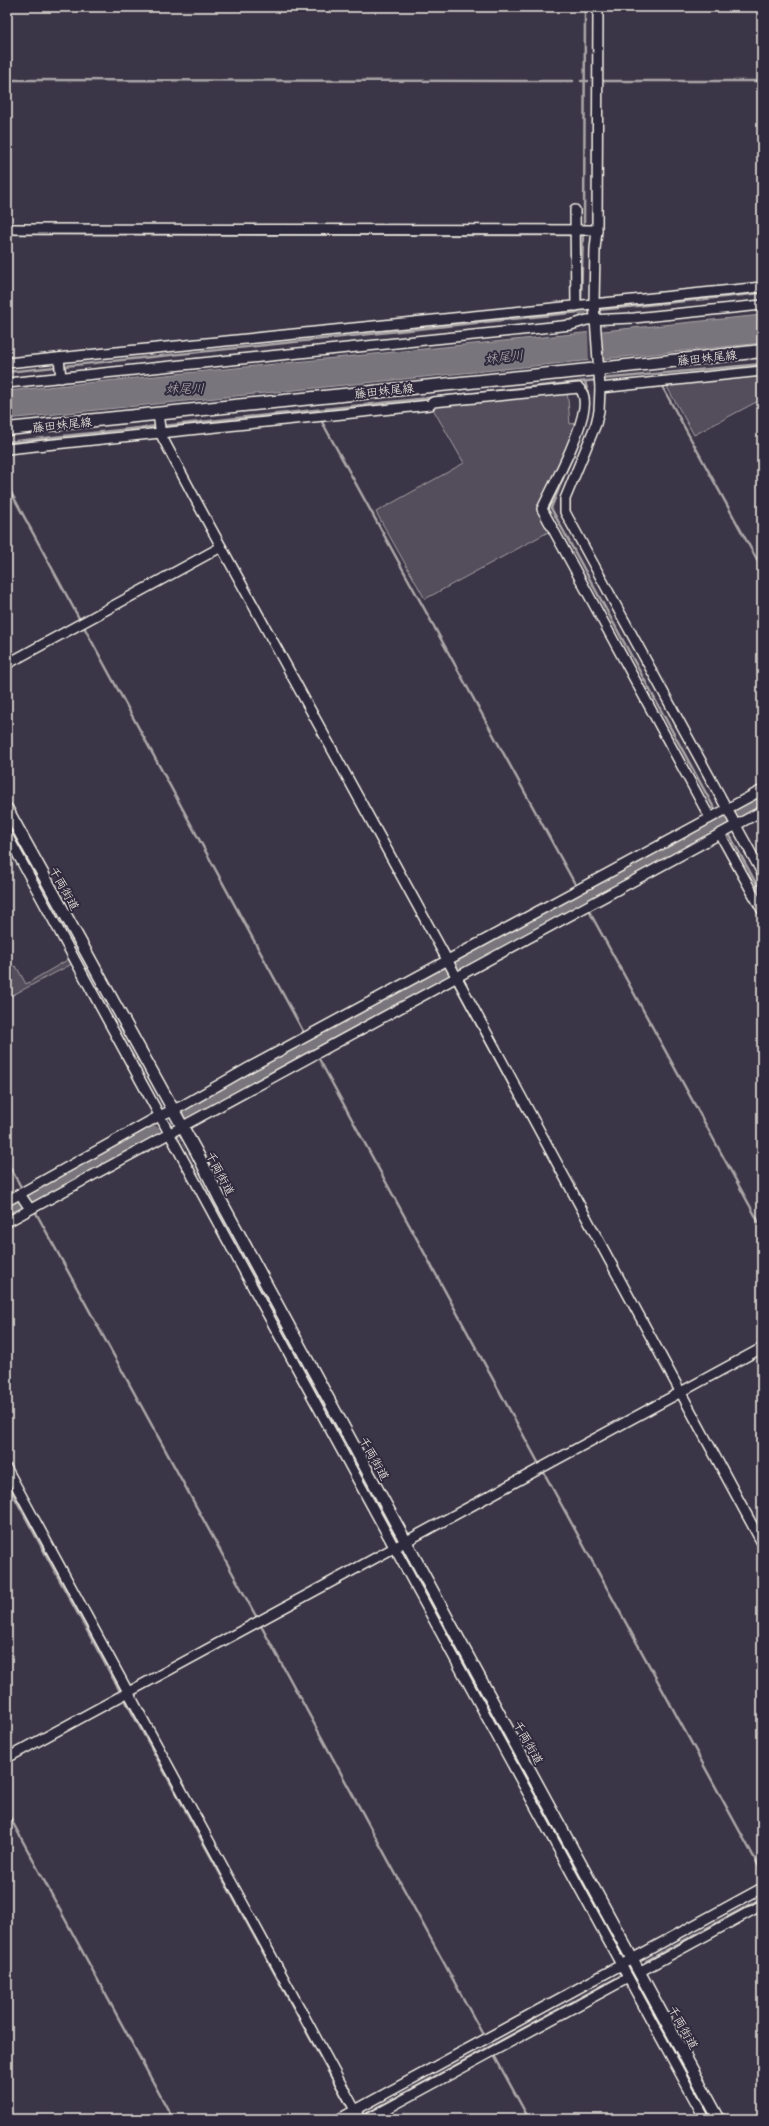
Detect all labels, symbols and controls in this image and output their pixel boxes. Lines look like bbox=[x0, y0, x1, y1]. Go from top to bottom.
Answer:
water label: 妹尾川 bbox=[484, 346, 524, 366]
street label: 藤田妹尾線 bbox=[676, 346, 738, 368]
water label: 妹尾川 bbox=[165, 379, 205, 396]
street label: 藤田妹尾線 bbox=[353, 379, 415, 401]
street label: 藤田妹尾線 bbox=[31, 413, 93, 435]
street label: 千両街道 bbox=[46, 863, 84, 913]
street label: 千両街道 bbox=[203, 1148, 239, 1198]
street label: 千両街道 bbox=[356, 1433, 394, 1483]
street label: 千両街道 bbox=[510, 1717, 548, 1767]
street label: 千両街道 bbox=[665, 2002, 703, 2052]

